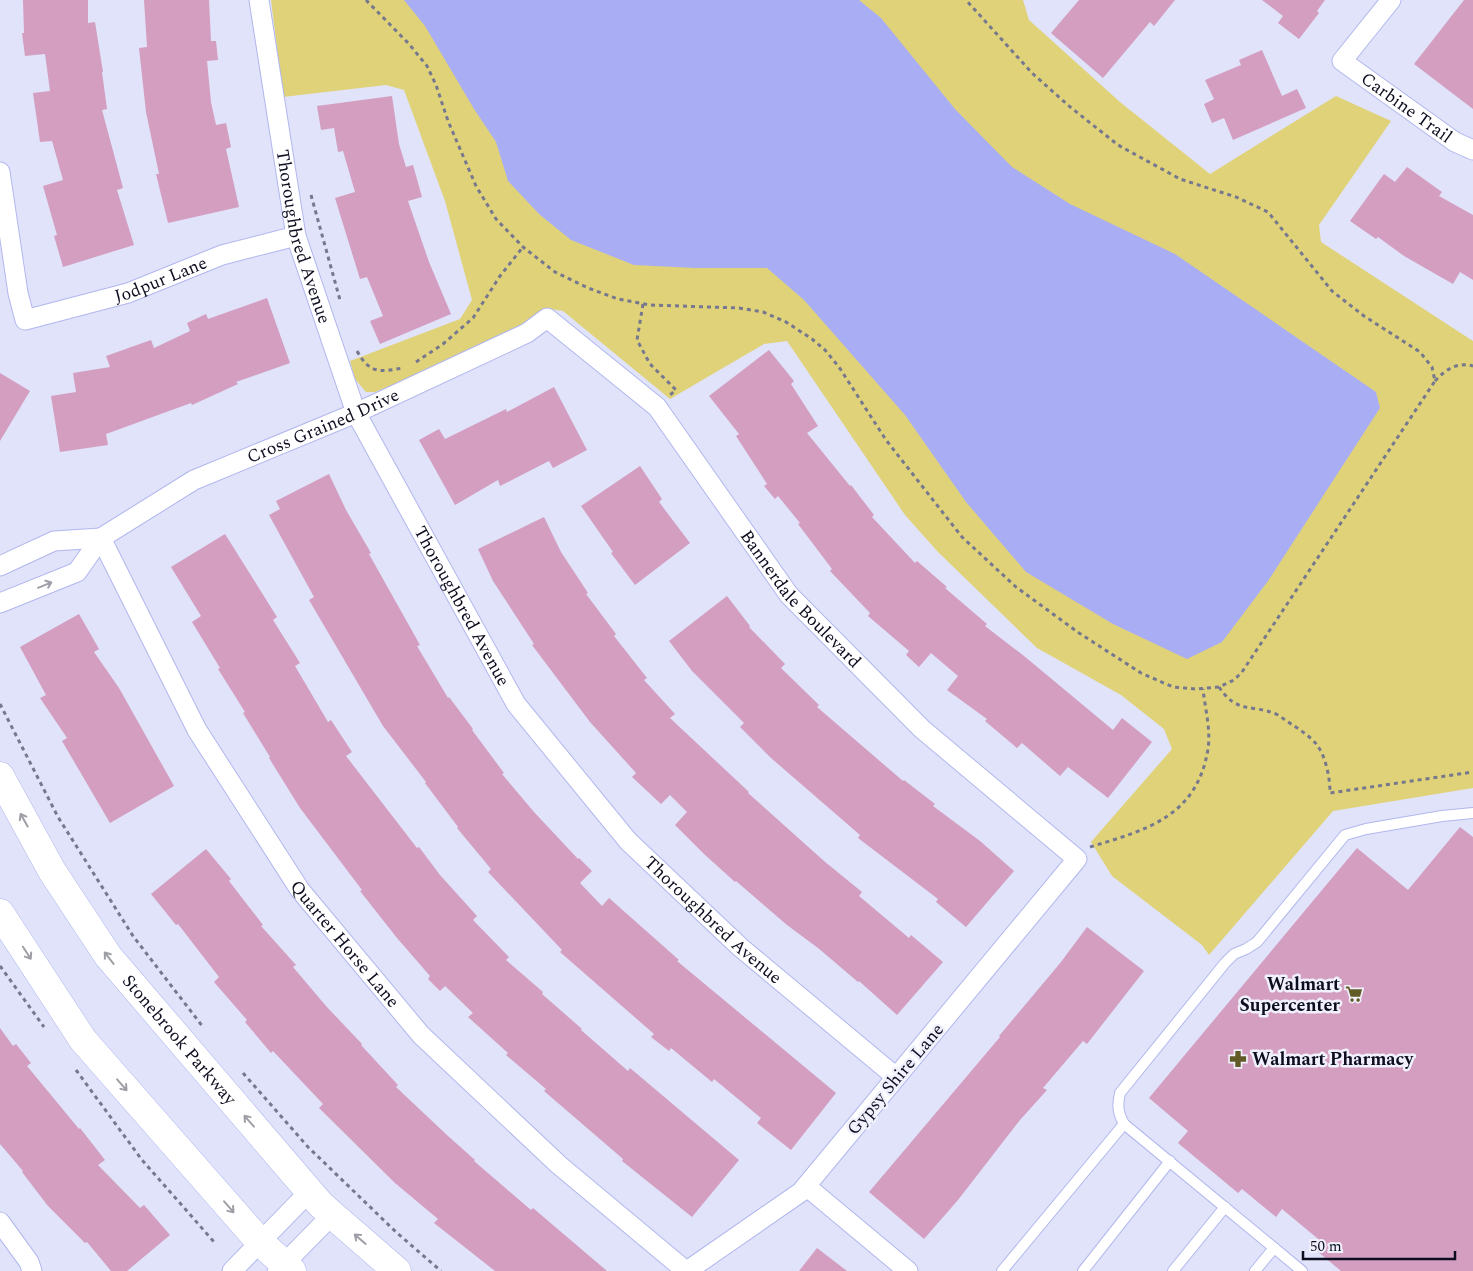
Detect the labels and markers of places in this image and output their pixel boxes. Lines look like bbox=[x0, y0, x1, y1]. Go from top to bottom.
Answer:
place label: Walmart Supercenter bbox=[1240, 971, 1340, 1019]
supermarket icon: Walmart Supercenter bbox=[1344, 984, 1364, 1004]
place label: Walmart Pharmacy bbox=[1252, 1046, 1415, 1073]
pharmacy icon: Walmart Pharmacy bbox=[1228, 1049, 1248, 1069]

